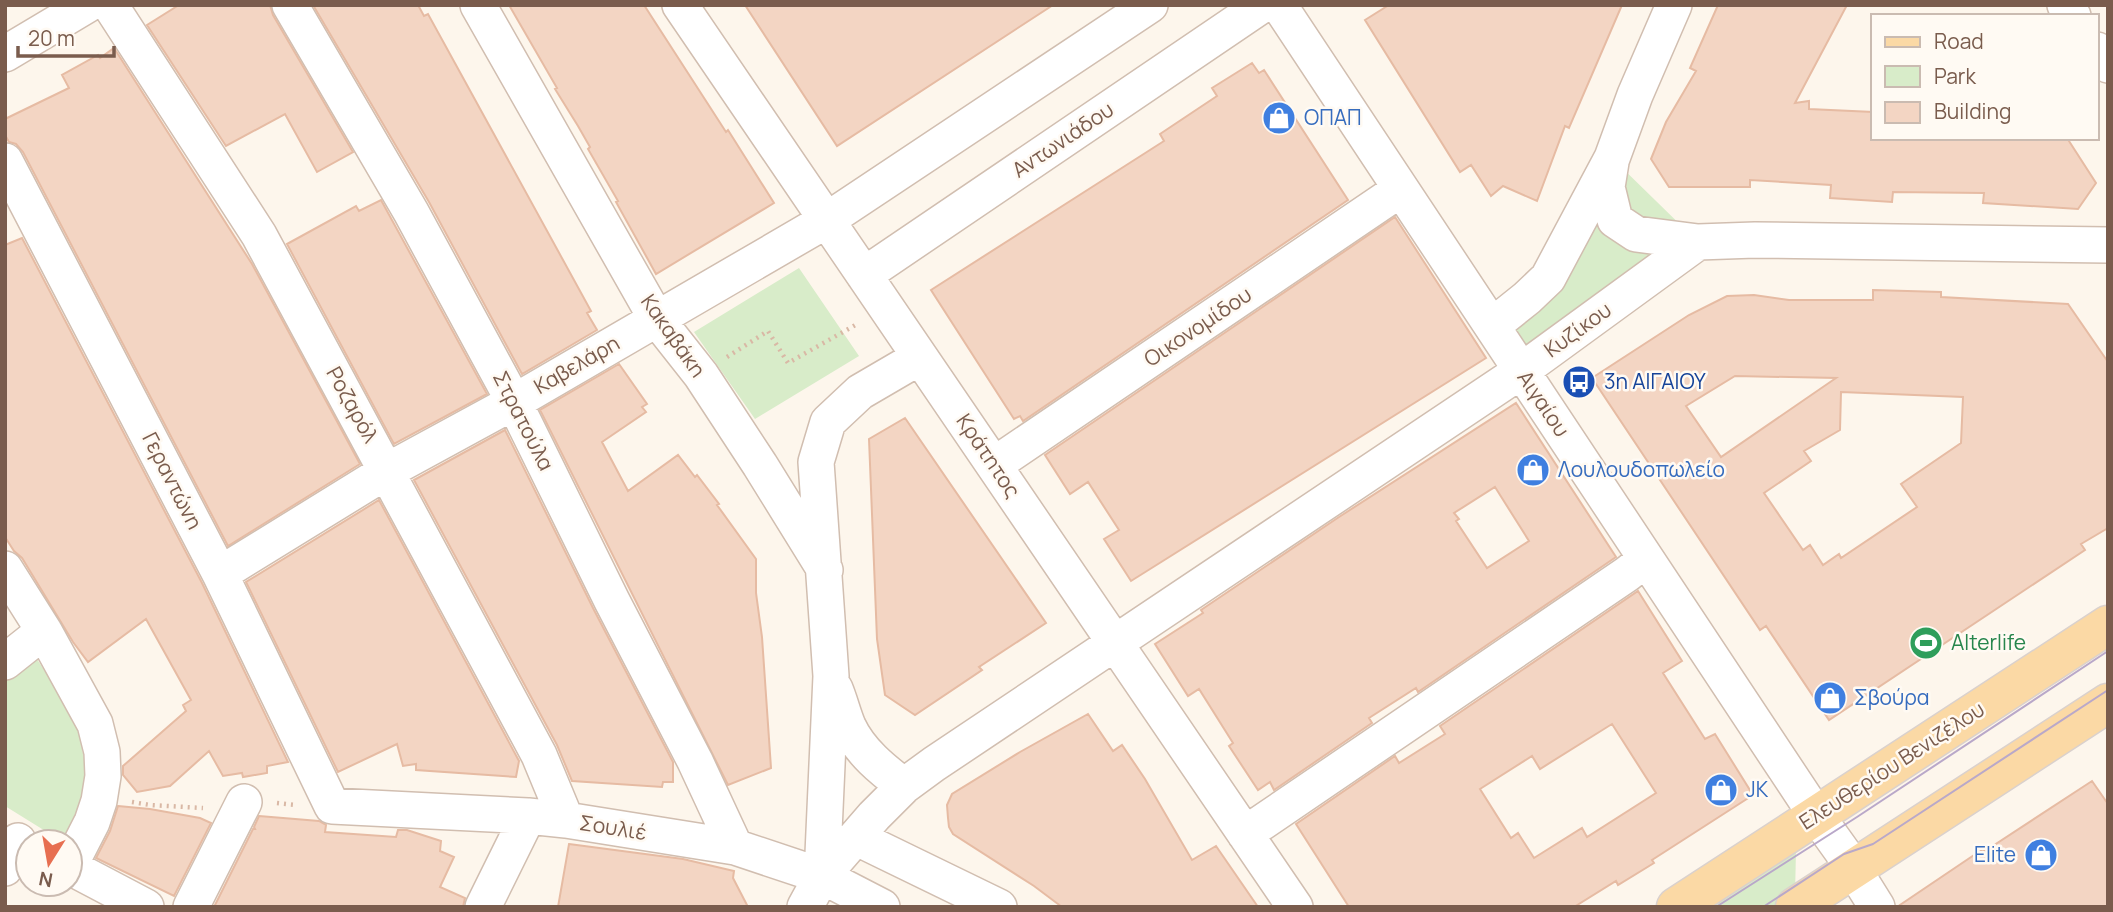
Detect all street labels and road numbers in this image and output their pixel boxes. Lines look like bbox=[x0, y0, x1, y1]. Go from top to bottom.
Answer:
street label: Αντωνιάδου bbox=[1006, 95, 1119, 183]
street label: Οικονομίδου bbox=[1138, 280, 1257, 372]
street label: Κακαβάκη bbox=[635, 288, 713, 382]
street label: Κυζίκου bbox=[1538, 295, 1617, 363]
street label: Καβελάρη bbox=[529, 328, 624, 400]
street label: Ροζαρόλ bbox=[320, 361, 385, 448]
street label: Αιγαίου bbox=[1511, 365, 1576, 442]
street label: Στρατούλα bbox=[487, 366, 561, 475]
street label: Κράτητος bbox=[950, 408, 1027, 503]
street label: Γεραντώνη bbox=[136, 427, 209, 534]
street label: Ελευθερίου Βενιζέλου bbox=[1793, 695, 1989, 836]
street label: Σουλιέ bbox=[578, 808, 649, 846]

